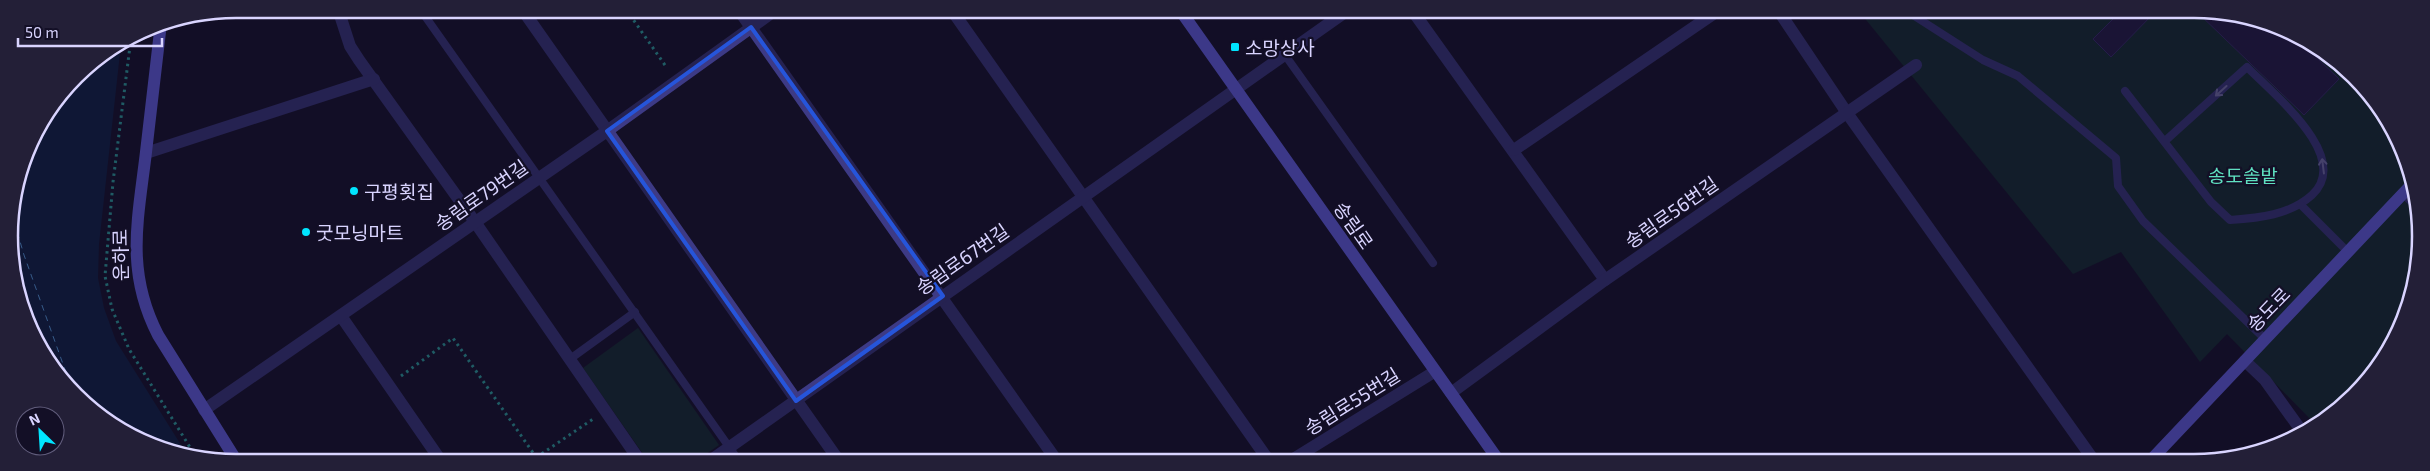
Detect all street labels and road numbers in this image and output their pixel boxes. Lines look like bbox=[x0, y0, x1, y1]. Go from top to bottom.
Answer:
street label: 송림로79번길 bbox=[430, 155, 532, 235]
street label: 송림로56번길 bbox=[1620, 171, 1722, 253]
street label: 송림로 bbox=[1330, 197, 1378, 253]
street label: 송림로67번길 bbox=[911, 219, 1013, 299]
street label: 운하로 bbox=[108, 229, 132, 281]
street label: 송도로 bbox=[2242, 282, 2294, 336]
street label: 송림로55번길 bbox=[1300, 363, 1404, 439]

